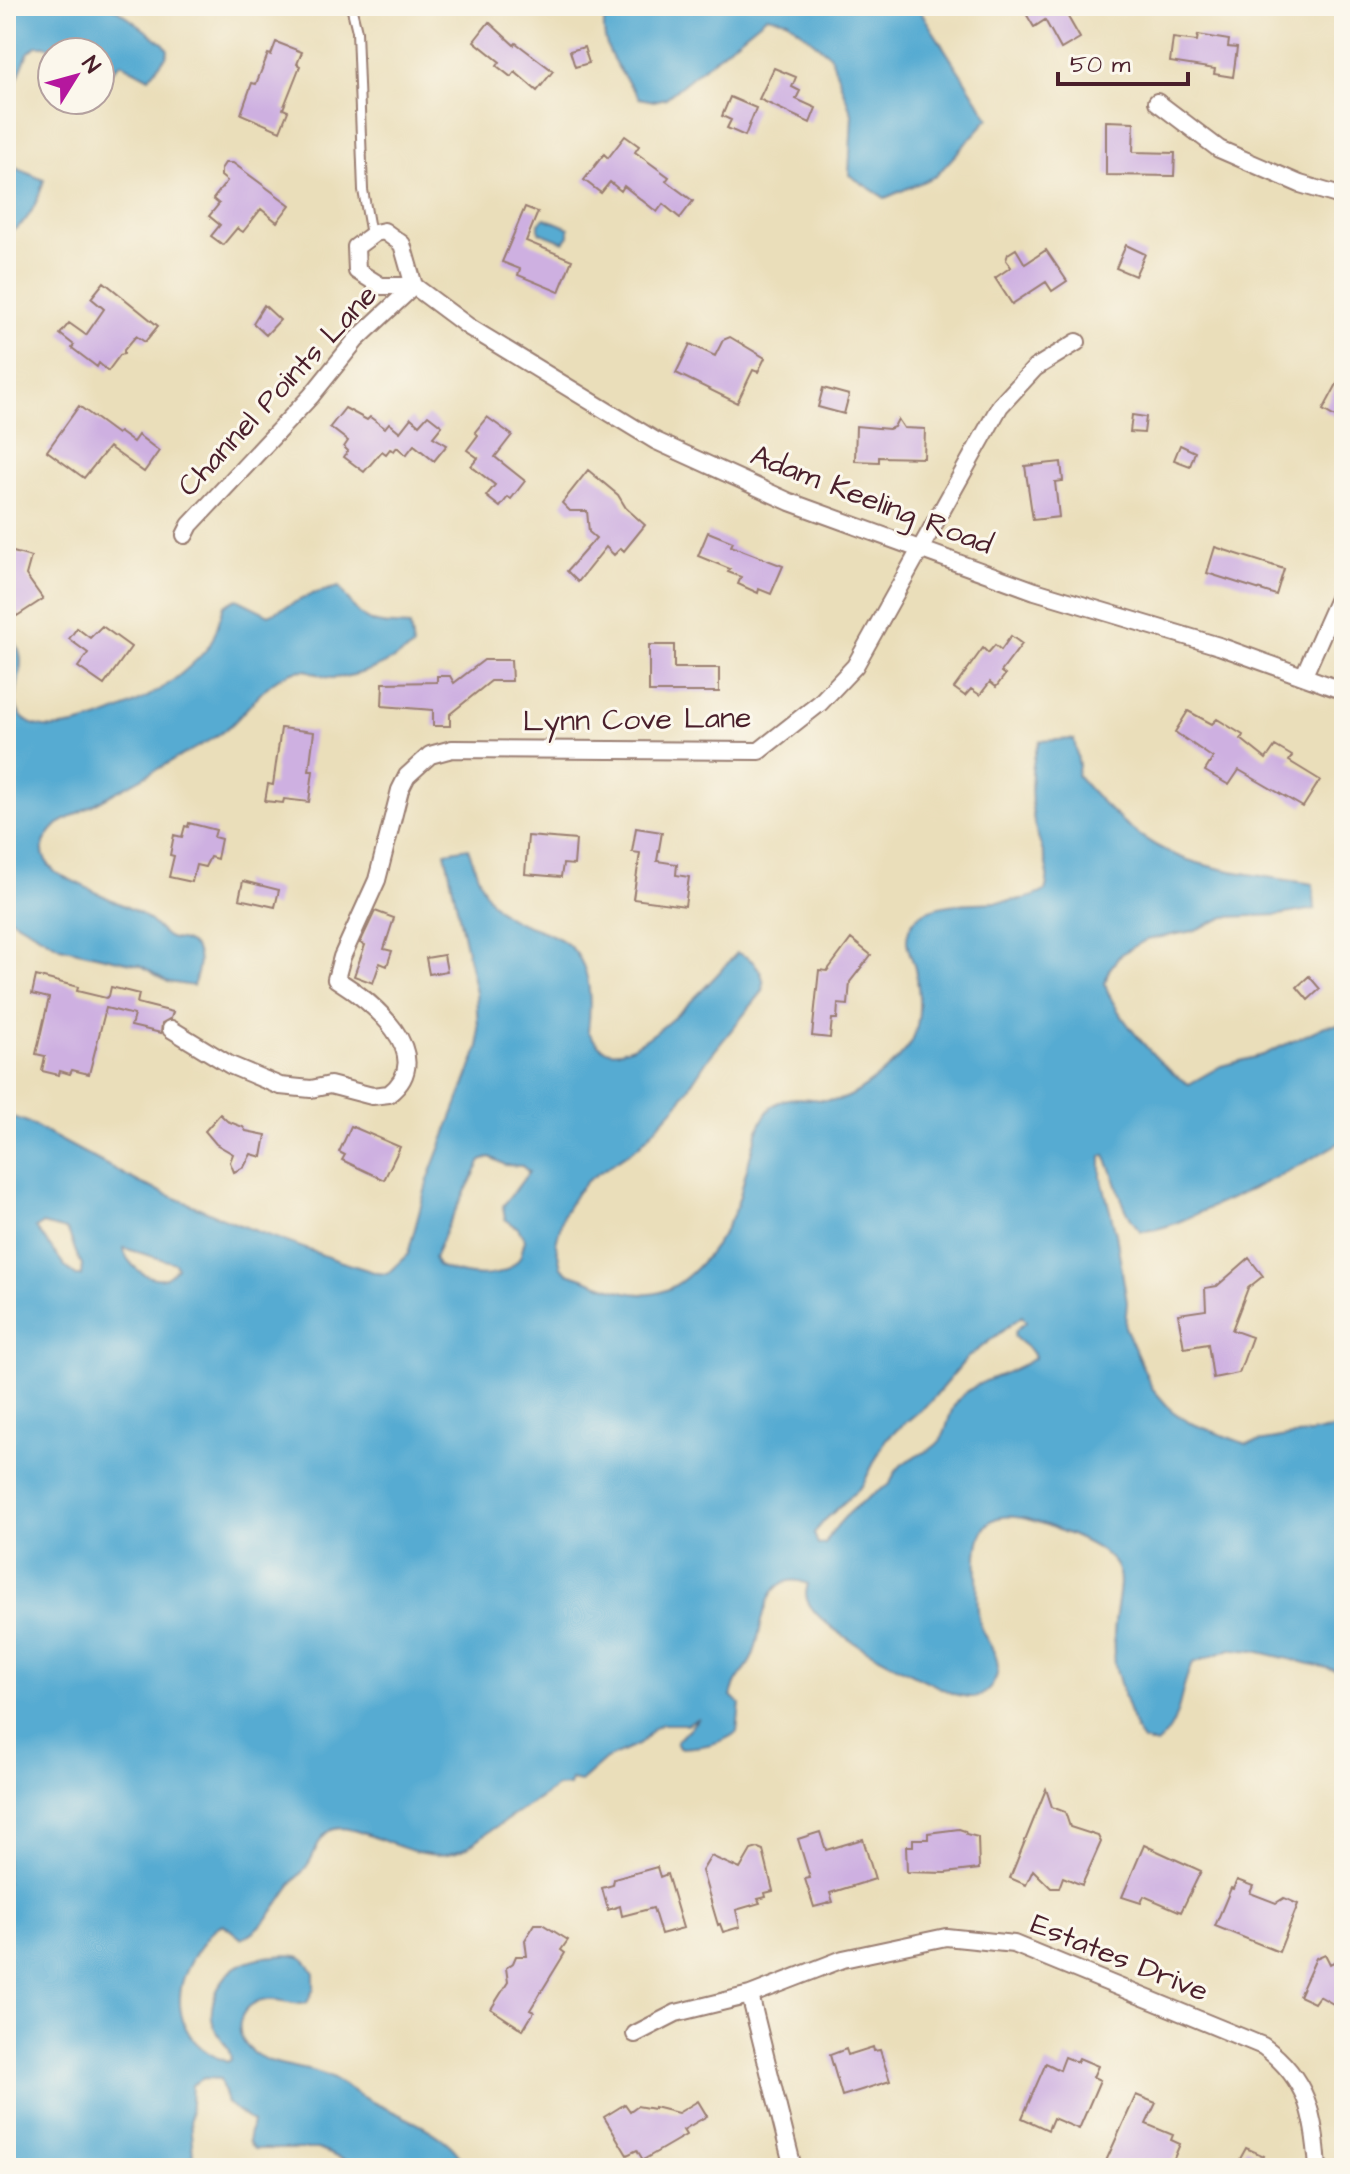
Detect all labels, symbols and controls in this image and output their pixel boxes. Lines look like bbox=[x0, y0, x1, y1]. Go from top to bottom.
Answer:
north arrow bbox=[36, 36, 116, 116]
scale bar bbox=[1058, 36, 1188, 86]
text: 50 m bbox=[1070, 48, 1131, 82]
text: N bbox=[74, 50, 107, 80]
street label: Channel Points Lane bbox=[168, 275, 387, 506]
street label: Adam Keeling Road bbox=[744, 434, 999, 566]
street label: Lynn Cove Lane bbox=[522, 697, 752, 744]
street label: Estates Drive bbox=[1025, 1903, 1215, 2013]

